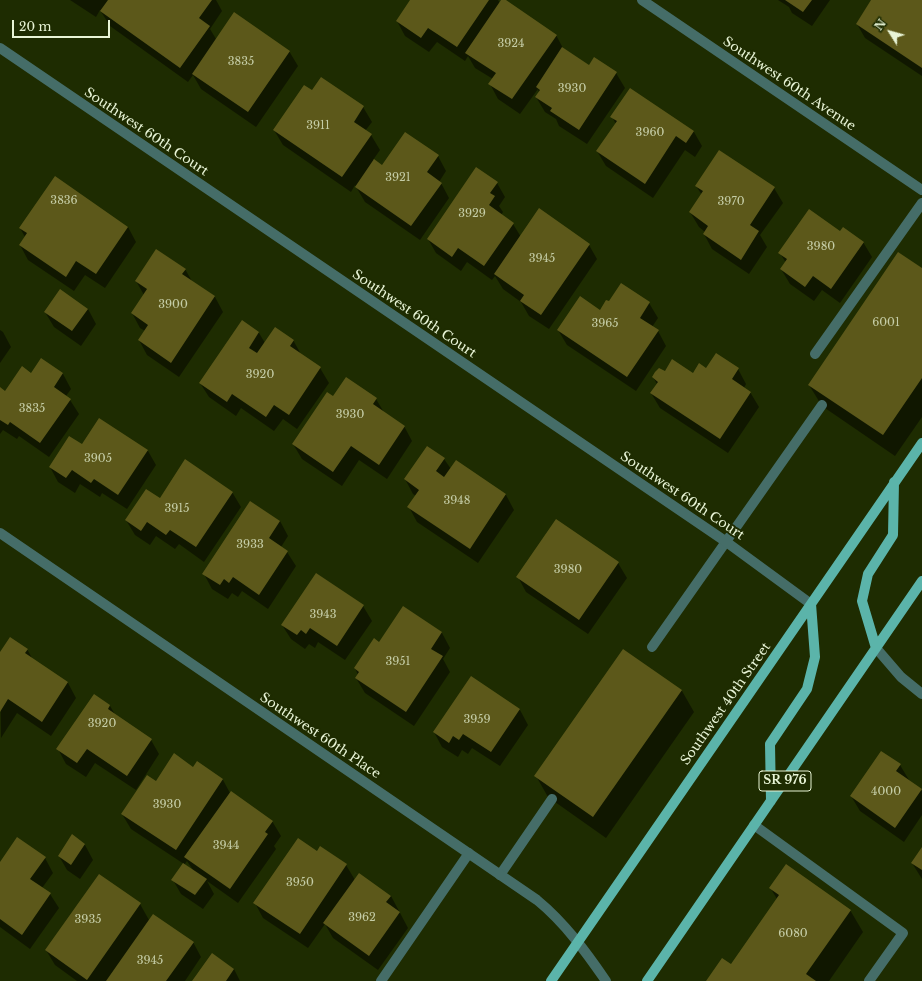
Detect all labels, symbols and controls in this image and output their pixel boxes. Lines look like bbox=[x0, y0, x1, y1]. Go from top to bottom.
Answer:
scale bar bbox=[14, 12, 112, 38]
north arrow bbox=[870, 12, 910, 52]
text: N bbox=[872, 16, 889, 33]
text: 20 m bbox=[19, 19, 51, 34]
street label: Southwest 60th Avenue bbox=[720, 34, 858, 134]
house number: 3924 bbox=[497, 37, 525, 51]
house number: 3835 bbox=[228, 55, 254, 69]
house number: 3930 bbox=[558, 82, 586, 96]
street label: Southwest 60th Court bbox=[81, 85, 211, 179]
house number: 3911 bbox=[306, 119, 330, 133]
house number: 3960 bbox=[636, 126, 664, 140]
house number: 3921 bbox=[385, 171, 411, 185]
house number: 3836 bbox=[50, 194, 78, 208]
house number: 3970 bbox=[717, 195, 745, 209]
house number: 3929 bbox=[458, 207, 486, 221]
house number: 3980 bbox=[807, 240, 835, 254]
house number: 3945 bbox=[529, 252, 555, 266]
street label: Southwest 60th Court bbox=[349, 267, 479, 361]
house number: 3900 bbox=[158, 298, 188, 312]
house number: 6001 bbox=[872, 316, 900, 330]
house number: 3965 bbox=[591, 317, 619, 331]
house number: 3920 bbox=[246, 368, 274, 382]
house number: 3835 bbox=[19, 402, 45, 416]
house number: 3930 bbox=[336, 408, 364, 422]
street label: Southwest 60th Court bbox=[617, 449, 747, 543]
house number: 3905 bbox=[84, 452, 112, 466]
house number: 3948 bbox=[444, 494, 470, 508]
house number: 3915 bbox=[164, 502, 190, 516]
house number: 3933 bbox=[236, 538, 264, 552]
house number: 3980 bbox=[554, 563, 582, 577]
house number: 3943 bbox=[309, 608, 337, 622]
street label: Southwest 40th Street bbox=[678, 640, 774, 768]
house number: 3951 bbox=[385, 655, 411, 669]
street label: Southwest 60th Place bbox=[257, 690, 383, 782]
house number: 3959 bbox=[463, 713, 491, 727]
house number: 3920 bbox=[88, 717, 116, 731]
road number: SR 976 bbox=[759, 771, 811, 791]
house number: 4000 bbox=[871, 785, 901, 799]
house number: 3930 bbox=[153, 798, 181, 812]
house number: 3944 bbox=[213, 839, 239, 853]
house number: 3950 bbox=[286, 876, 314, 890]
house number: 3962 bbox=[348, 911, 376, 925]
house number: 3935 bbox=[75, 913, 101, 927]
house number: 6080 bbox=[778, 927, 808, 941]
house number: 3945 bbox=[137, 954, 163, 968]

